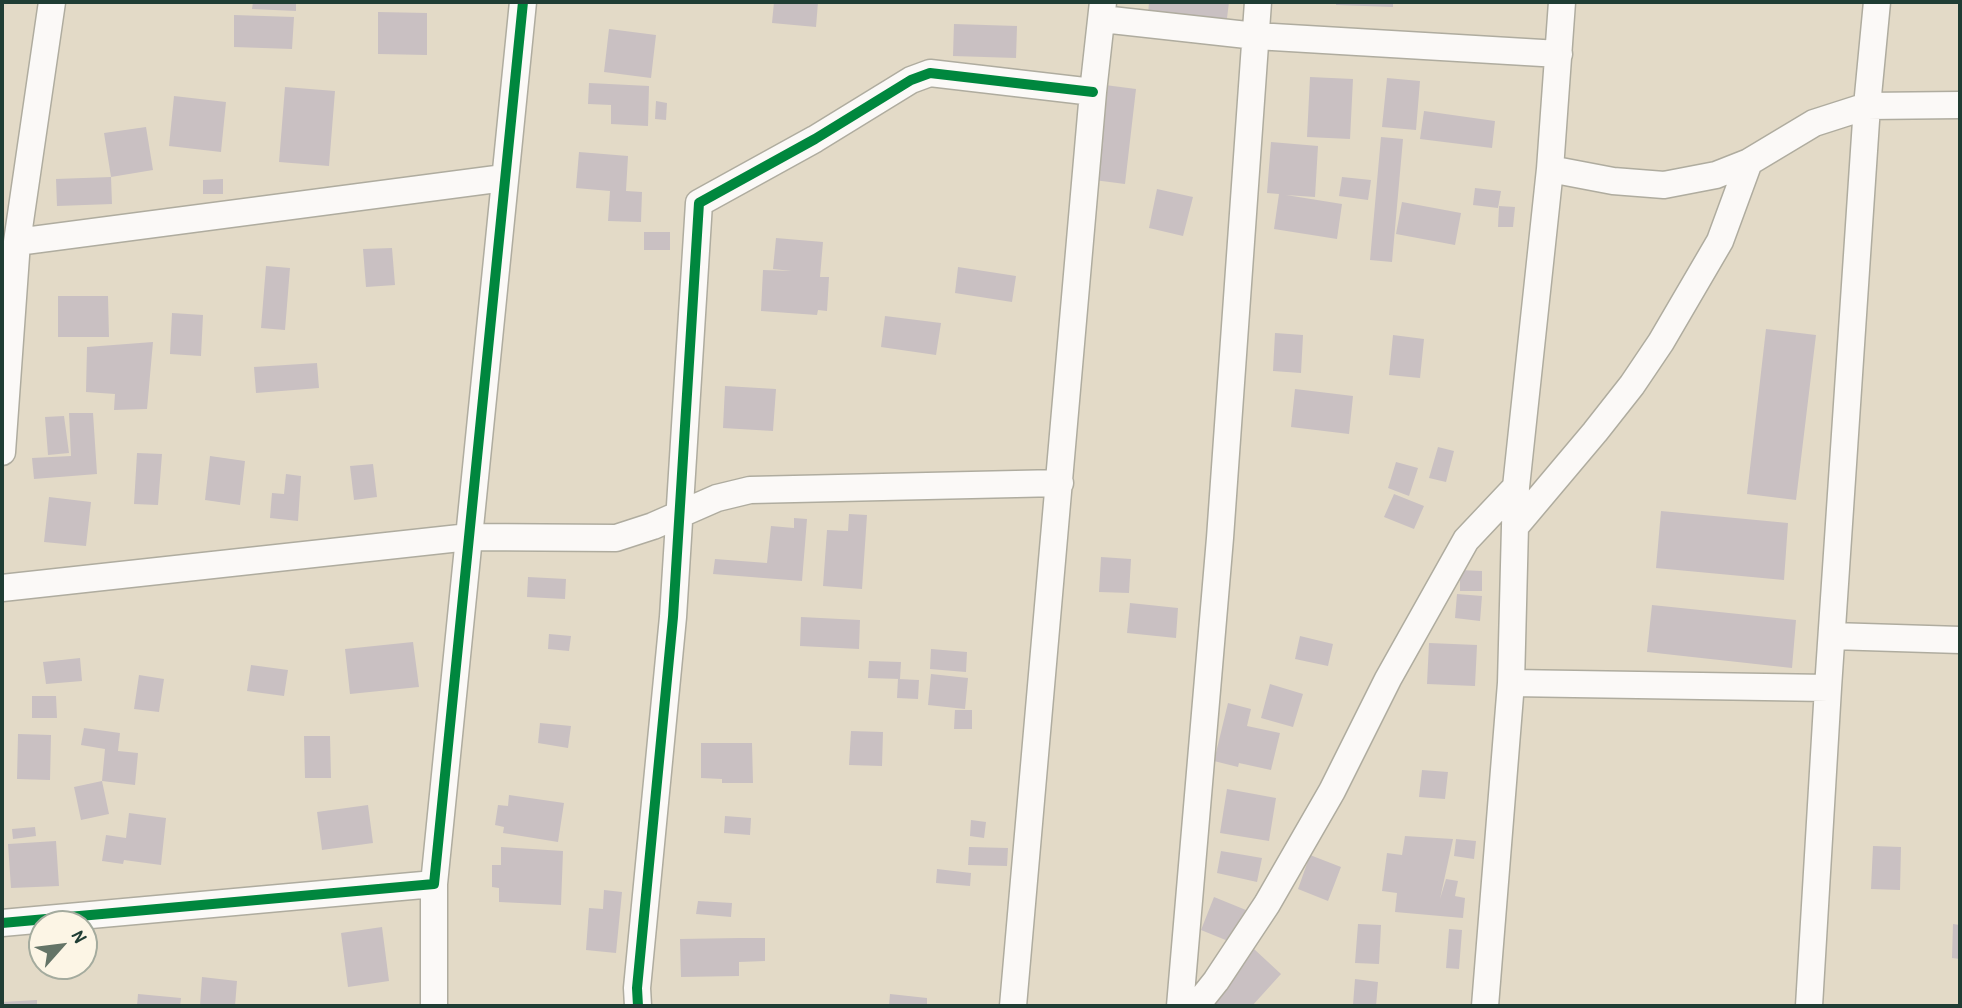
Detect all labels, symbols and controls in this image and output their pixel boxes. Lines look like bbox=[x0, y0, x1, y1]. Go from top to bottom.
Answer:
north arrow bbox=[28, 910, 98, 980]
text: N bbox=[66, 926, 94, 947]

